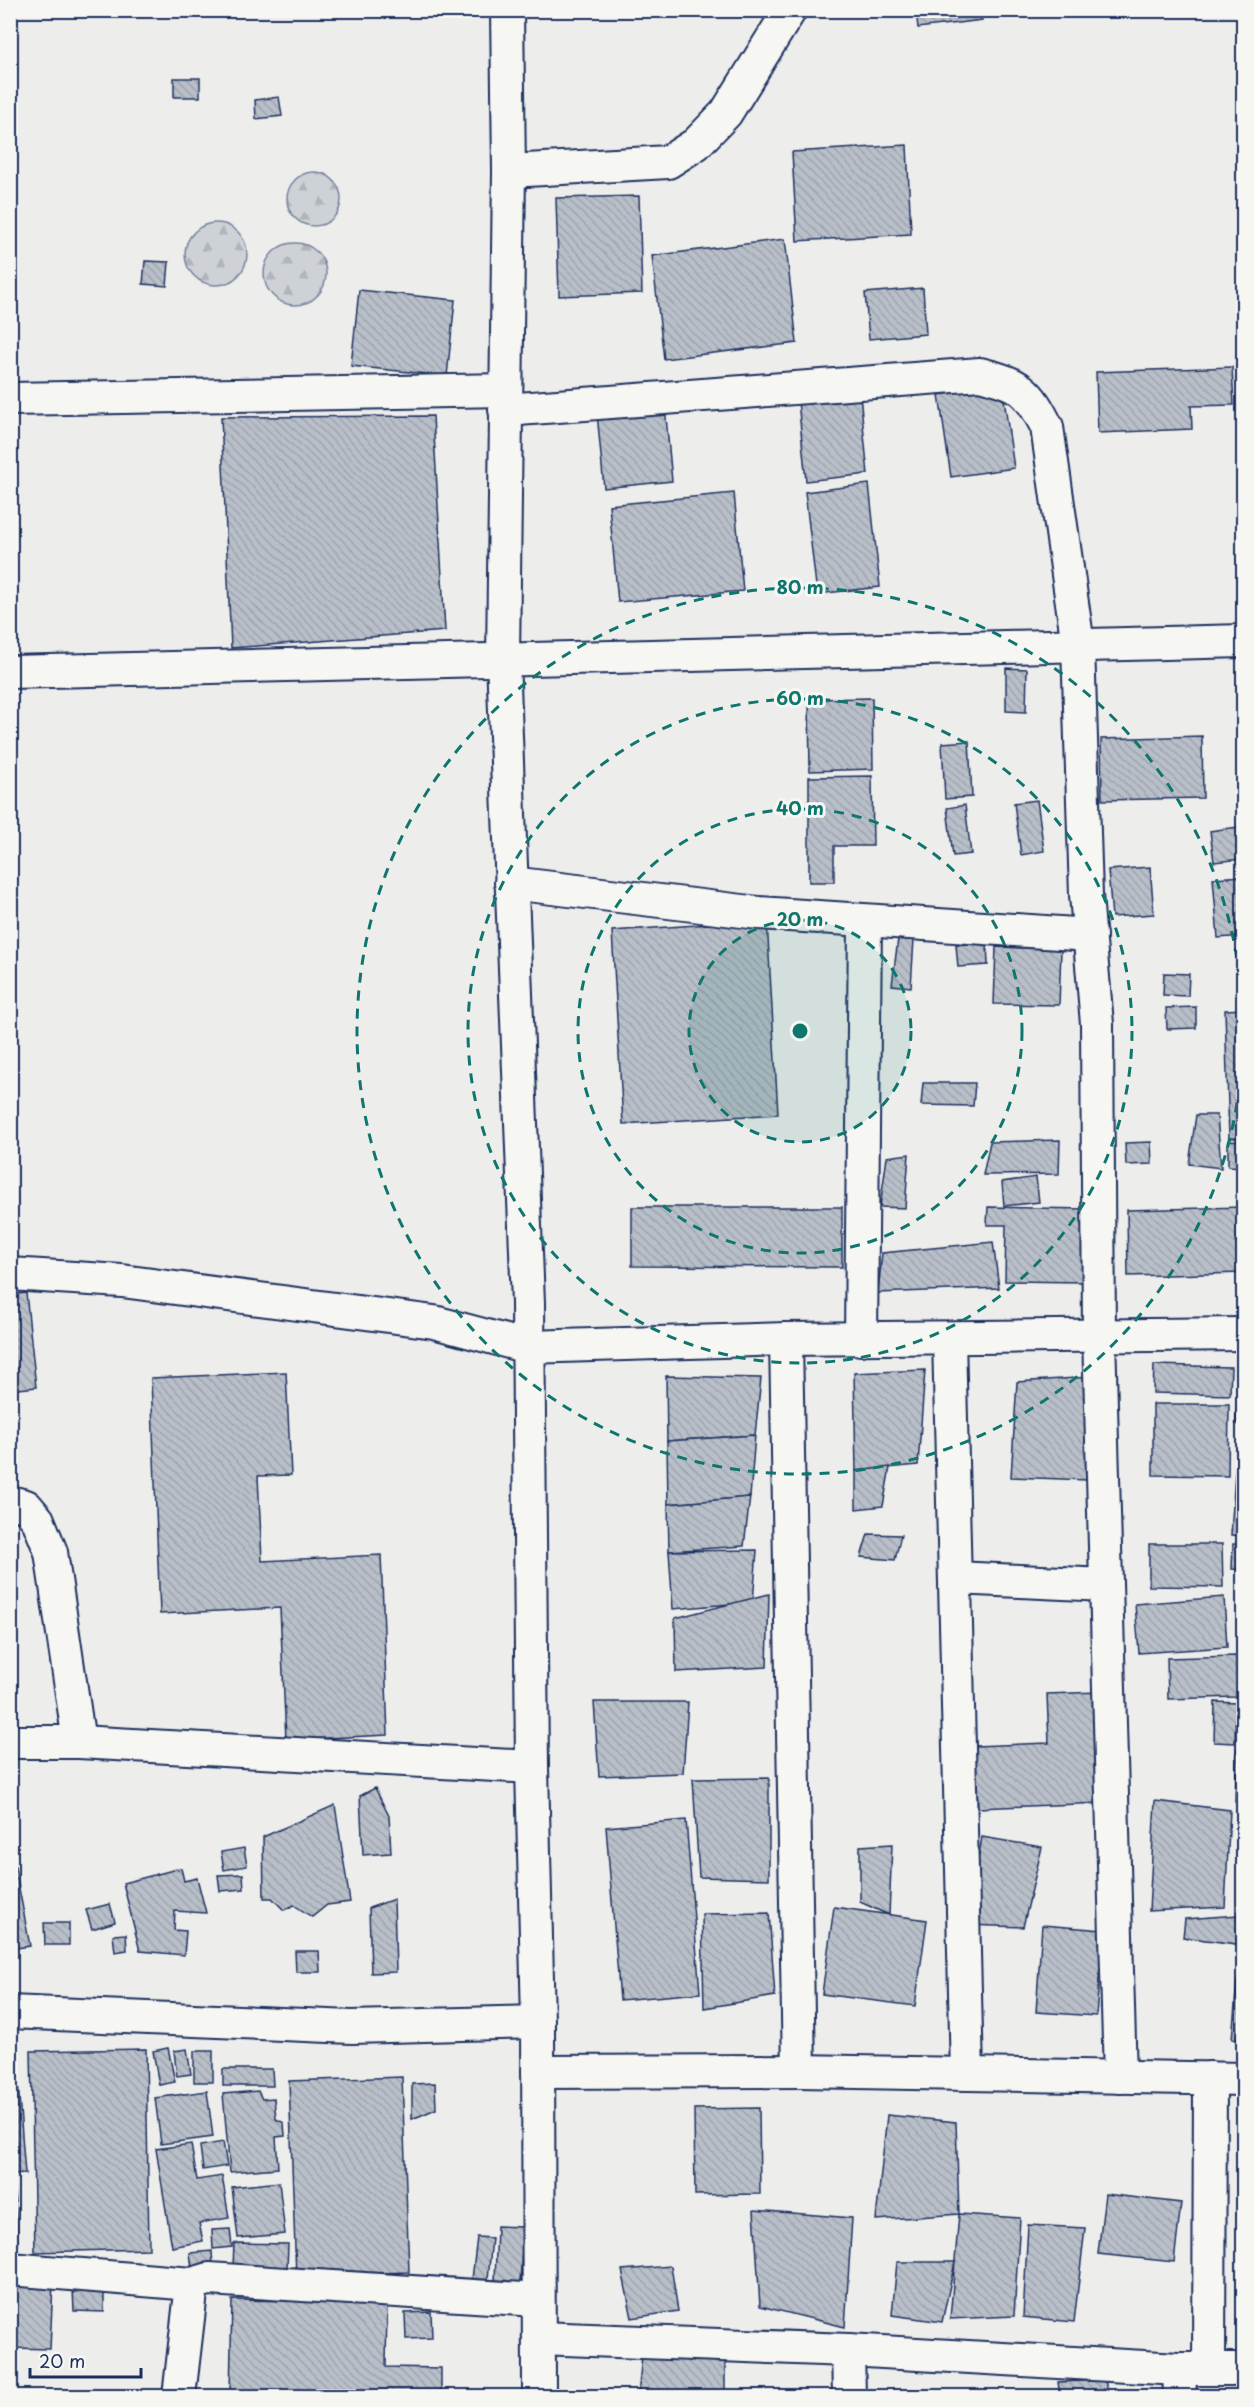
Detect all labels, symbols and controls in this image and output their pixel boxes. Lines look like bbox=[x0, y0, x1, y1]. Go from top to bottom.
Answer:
text: 80 m bbox=[776, 573, 824, 600]
text: 60 m bbox=[776, 684, 824, 711]
text: 40 m bbox=[776, 794, 824, 821]
text: 20 m bbox=[777, 905, 823, 932]
centre of rings bbox=[790, 1021, 810, 1041]
scale bar bbox=[30, 2341, 141, 2379]
text: 20 m bbox=[39, 2347, 85, 2374]

